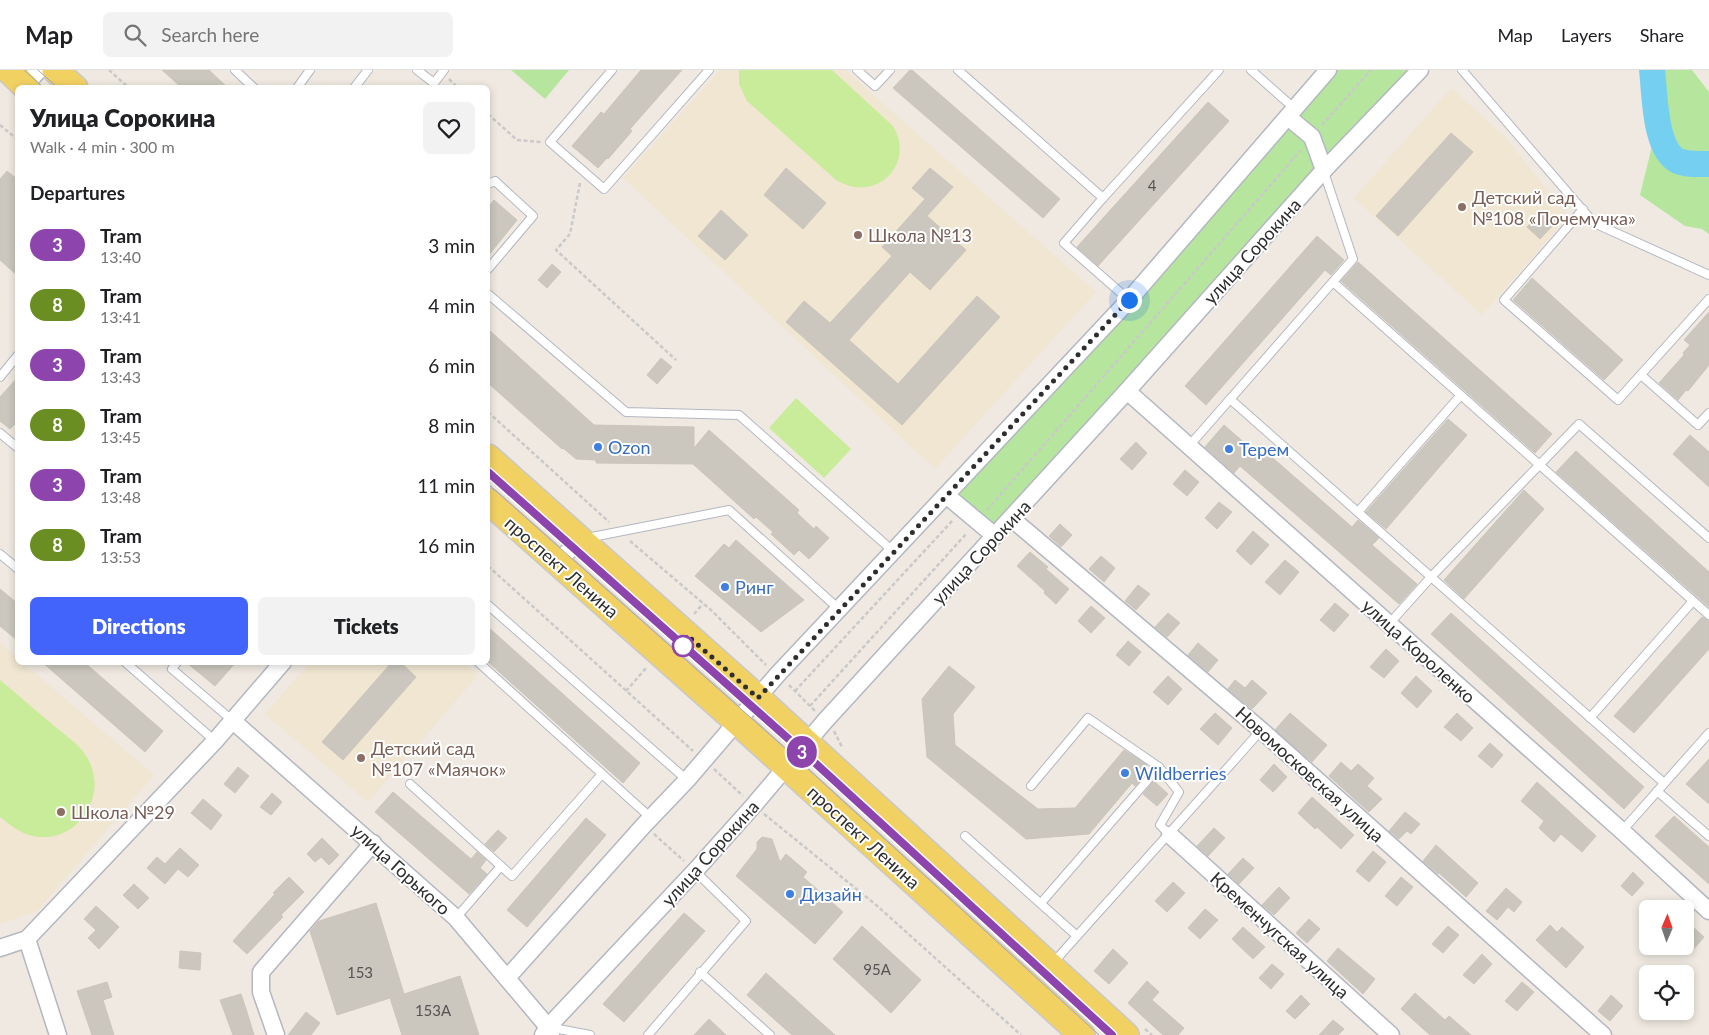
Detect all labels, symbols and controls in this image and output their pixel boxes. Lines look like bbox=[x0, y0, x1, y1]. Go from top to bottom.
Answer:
search box bbox=[103, 12, 453, 57]
text: Map bbox=[25, 20, 73, 49]
icon: search bbox=[121, 21, 149, 49]
text: Search here bbox=[161, 23, 259, 46]
text: Map bbox=[1497, 24, 1533, 46]
text: Layers bbox=[1561, 24, 1612, 46]
text: Share bbox=[1640, 24, 1684, 46]
button: heart bbox=[423, 102, 475, 154]
text: Улица Сорокина bbox=[30, 103, 215, 132]
text: Walk · 4 min · 300 m bbox=[30, 137, 175, 156]
house number: 4 bbox=[1148, 176, 1157, 194]
text: Departures bbox=[30, 181, 125, 204]
place label: Детский сад №108 «Почемучка» bbox=[1472, 186, 1636, 229]
street label: улица Сорокина bbox=[1199, 194, 1305, 308]
marker: Детский сад №108 «Почемучка» bbox=[1456, 201, 1468, 213]
text: Tram bbox=[100, 224, 142, 247]
place label: Школа №13 bbox=[868, 224, 972, 246]
marker: Школа №13 bbox=[852, 229, 864, 241]
text: 3 bbox=[52, 234, 63, 256]
text: 3 min bbox=[428, 234, 475, 257]
text: 13:40 bbox=[100, 247, 141, 266]
text: Tram bbox=[100, 284, 142, 307]
your location bbox=[1117, 288, 1142, 313]
text: 8 bbox=[52, 294, 63, 316]
text: 4 min bbox=[428, 294, 475, 317]
text: 13:41 bbox=[100, 307, 141, 326]
text: Tram bbox=[100, 344, 142, 367]
text: 3 bbox=[52, 354, 63, 376]
text: 6 min bbox=[428, 354, 475, 377]
text: 13:43 bbox=[100, 367, 141, 386]
text: Tram bbox=[100, 404, 142, 427]
text: 8 bbox=[52, 414, 63, 436]
text: 8 min bbox=[428, 414, 475, 437]
text: 13:45 bbox=[100, 427, 141, 446]
place label: Ozon bbox=[608, 436, 650, 458]
place label: Терем bbox=[1239, 438, 1289, 460]
marker: Ozon bbox=[592, 441, 604, 453]
marker: Терем bbox=[1223, 443, 1235, 455]
text: Tram bbox=[100, 464, 142, 487]
text: 3 bbox=[52, 474, 63, 496]
text: 11 min bbox=[417, 474, 475, 497]
text: 13:48 bbox=[100, 487, 141, 506]
street label: улица Сорокина bbox=[927, 495, 1035, 609]
street label: проспект Ленина bbox=[501, 512, 623, 622]
text: Tram bbox=[100, 524, 142, 547]
text: 8 bbox=[52, 534, 63, 556]
text: 16 min bbox=[417, 534, 475, 557]
text: 13:53 bbox=[100, 547, 141, 566]
place label: Ринг bbox=[735, 576, 774, 598]
marker: Ринг bbox=[719, 581, 731, 593]
street label: улица Короленко bbox=[1358, 594, 1480, 708]
button: Directions bbox=[30, 597, 248, 655]
button: Tickets bbox=[258, 597, 475, 655]
unlabelled marker bbox=[672, 635, 694, 657]
street label: Новомосковская улица bbox=[1231, 702, 1389, 846]
line badge: 3 bbox=[786, 736, 818, 768]
place label: Детский сад №107 «Маячок» bbox=[371, 737, 506, 780]
text: 3 bbox=[797, 741, 807, 763]
marker: Детский сад №107 «Маячок» bbox=[355, 752, 367, 764]
place label: Wildberries bbox=[1135, 762, 1227, 784]
marker: Wildberries bbox=[1119, 767, 1131, 779]
street label: проспект Ленина bbox=[803, 781, 925, 893]
street label: улица Сорокина bbox=[657, 796, 763, 910]
place label: Школа №29 bbox=[71, 801, 175, 823]
marker: Школа №29 bbox=[55, 806, 67, 818]
street label: улица Горького bbox=[347, 819, 455, 919]
street label: Кременчугская улица bbox=[1206, 867, 1354, 1003]
place label: Дизайн bbox=[800, 883, 862, 905]
marker: Дизайн bbox=[784, 888, 796, 900]
north arrow bbox=[1639, 900, 1694, 955]
map controls bbox=[1639, 900, 1694, 1020]
house number: 95А bbox=[863, 960, 892, 978]
house number: 153 bbox=[347, 963, 373, 981]
button: locate bbox=[1639, 965, 1694, 1020]
house number: 153А bbox=[415, 1001, 452, 1019]

